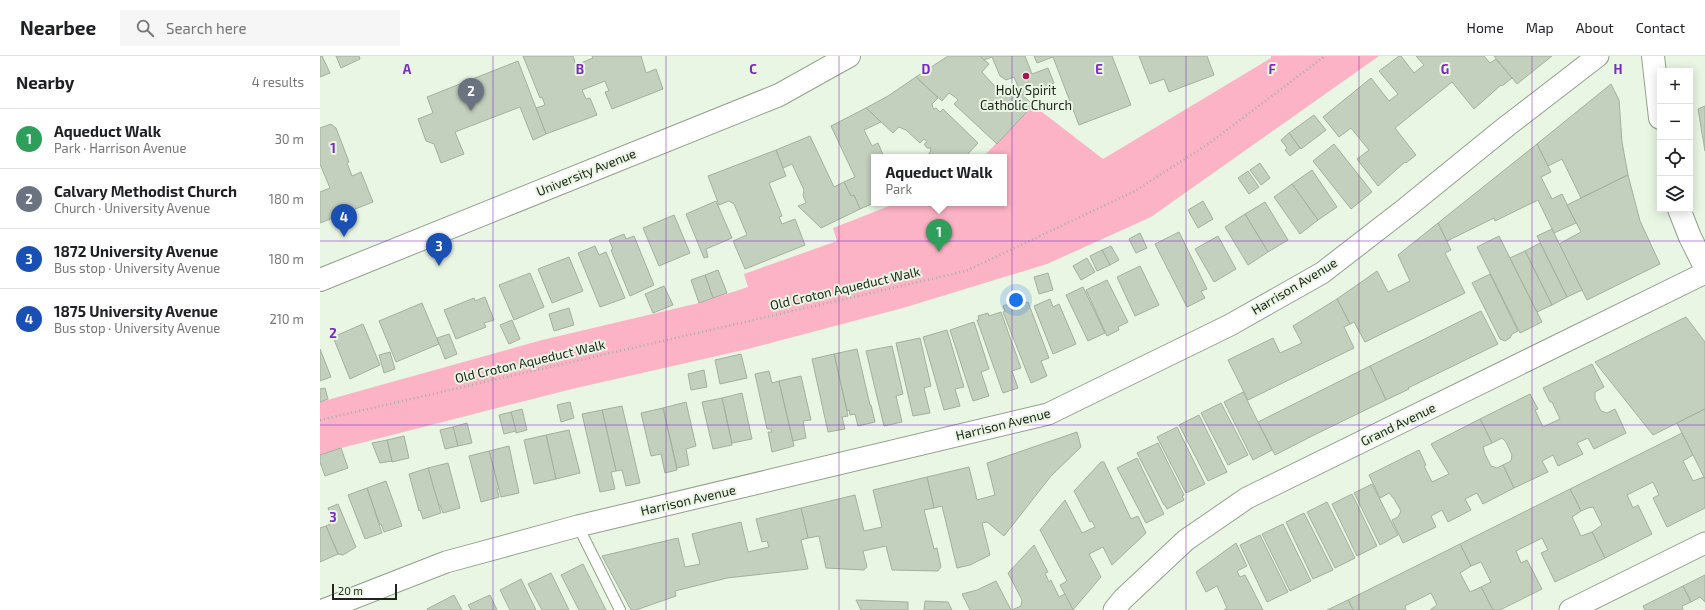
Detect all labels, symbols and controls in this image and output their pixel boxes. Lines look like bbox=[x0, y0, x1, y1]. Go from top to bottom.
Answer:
search box bbox=[120, 10, 400, 46]
text: Nearbee bbox=[20, 16, 96, 39]
icon: search bbox=[134, 17, 156, 39]
text: Search here bbox=[166, 19, 247, 37]
text: Home bbox=[1467, 19, 1504, 36]
text: Map bbox=[1526, 19, 1554, 36]
text: About bbox=[1576, 19, 1614, 36]
text: Contact bbox=[1636, 19, 1685, 36]
text: A bbox=[403, 61, 412, 77]
text: B bbox=[576, 61, 584, 77]
text: C bbox=[749, 61, 757, 77]
text: D bbox=[922, 61, 931, 77]
text: E bbox=[1095, 61, 1103, 77]
text: F bbox=[1268, 61, 1276, 77]
text: G bbox=[1441, 61, 1449, 77]
text: H bbox=[1614, 61, 1623, 77]
map controls bbox=[1657, 68, 1693, 212]
button: + bbox=[1657, 68, 1693, 104]
marker: Holy Spirit Catholic Church bbox=[1021, 71, 1031, 81]
text: Nearby bbox=[16, 72, 74, 92]
text: 4 results bbox=[252, 74, 304, 90]
pin: 2 bbox=[458, 78, 484, 111]
place label: Holy Spirit Catholic Church bbox=[980, 82, 1072, 113]
button: − bbox=[1657, 104, 1693, 140]
text: Aqueduct Walk bbox=[54, 122, 161, 140]
text: 1 bbox=[26, 131, 32, 147]
text: 30 m bbox=[275, 131, 304, 147]
text: Park · Harrison Avenue bbox=[54, 140, 186, 156]
text: 1 bbox=[330, 140, 336, 156]
button: locate bbox=[1657, 140, 1693, 176]
street label: University Avenue bbox=[534, 145, 638, 199]
popup bbox=[871, 154, 1007, 206]
text: Aqueduct Walk bbox=[885, 163, 993, 181]
button: layers bbox=[1657, 176, 1693, 212]
text: Park bbox=[885, 181, 912, 197]
text: Calvary Methodist Church bbox=[54, 182, 237, 200]
text: 2 bbox=[25, 191, 33, 207]
text: 180 m bbox=[269, 191, 304, 207]
text: Church · University Avenue bbox=[54, 200, 210, 216]
pin: 4 bbox=[331, 204, 357, 237]
pin: 1 bbox=[926, 219, 952, 252]
pin: 3 bbox=[426, 233, 452, 266]
text: 1872 University Avenue bbox=[54, 242, 218, 260]
text: 3 bbox=[25, 251, 33, 267]
text: 180 m bbox=[269, 251, 304, 267]
street label: Harrison Avenue bbox=[1248, 254, 1340, 318]
text: Bus stop · University Avenue bbox=[54, 260, 220, 276]
street label: Old Croton Aqueduct Walk bbox=[768, 263, 922, 313]
your location bbox=[1006, 290, 1026, 310]
text: 1875 University Avenue bbox=[54, 302, 218, 320]
text: 4 bbox=[25, 311, 33, 327]
text: 210 m bbox=[269, 311, 304, 327]
text: Bus stop · University Avenue bbox=[54, 320, 220, 336]
text: 2 bbox=[329, 325, 337, 341]
street label: Old Croton Aqueduct Walk bbox=[453, 336, 607, 386]
street label: Grand Avenue bbox=[1358, 399, 1438, 449]
street label: Harrison Avenue bbox=[954, 404, 1052, 444]
street label: Harrison Avenue bbox=[639, 481, 737, 519]
text: 3 bbox=[329, 509, 337, 525]
scale bar bbox=[332, 582, 397, 601]
text: 20 m bbox=[338, 584, 363, 597]

